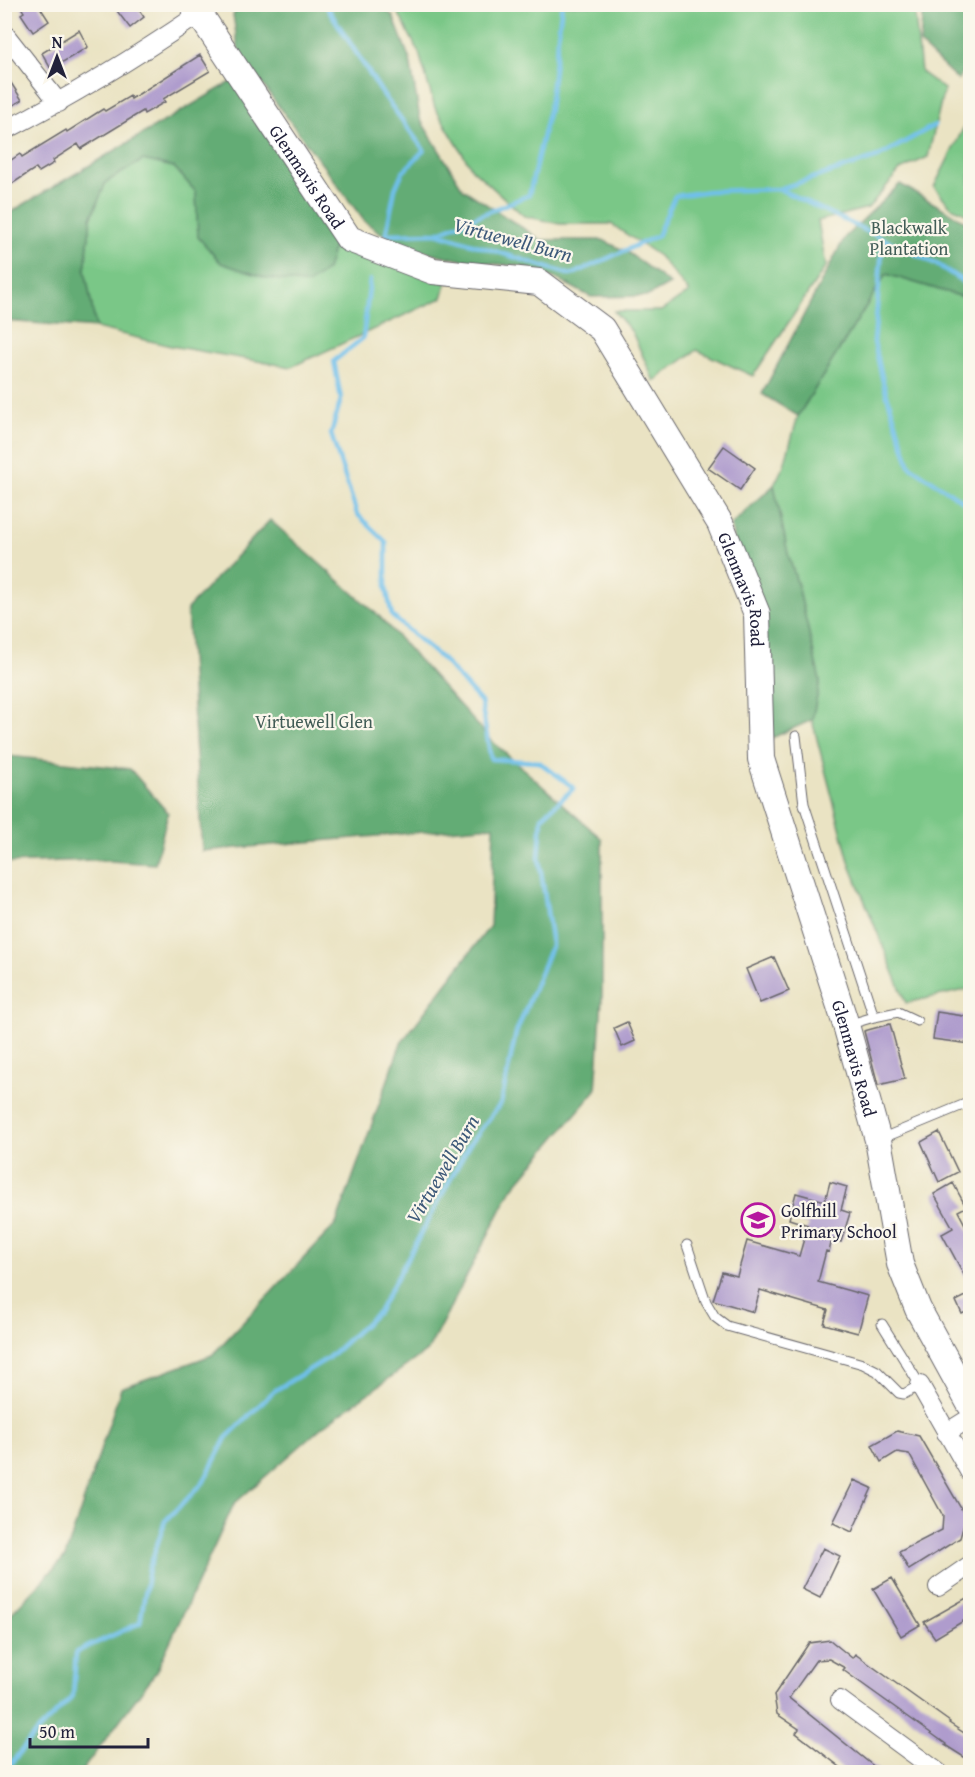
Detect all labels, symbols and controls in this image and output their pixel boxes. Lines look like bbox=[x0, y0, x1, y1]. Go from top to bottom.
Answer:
north arrow bbox=[27, 27, 87, 87]
text: N bbox=[52, 30, 63, 54]
street label: Glenmavis Road bbox=[263, 119, 352, 234]
water label: Virtuewell Burn bbox=[450, 209, 576, 269]
park label: Blackwalk Plantation bbox=[870, 214, 948, 262]
street label: Glenmavis Road bbox=[712, 528, 771, 647]
park label: Virtuewell Glen bbox=[255, 708, 373, 735]
street label: Glenmavis Road bbox=[825, 996, 884, 1120]
water label: Virtuewell Burn bbox=[398, 1109, 486, 1229]
place label: Golfhill Primary School bbox=[781, 1197, 897, 1245]
school or university icon: Golfhill Primary School bbox=[740, 1202, 776, 1238]
scale bar bbox=[30, 1711, 148, 1749]
text: 50 m bbox=[39, 1718, 75, 1745]

